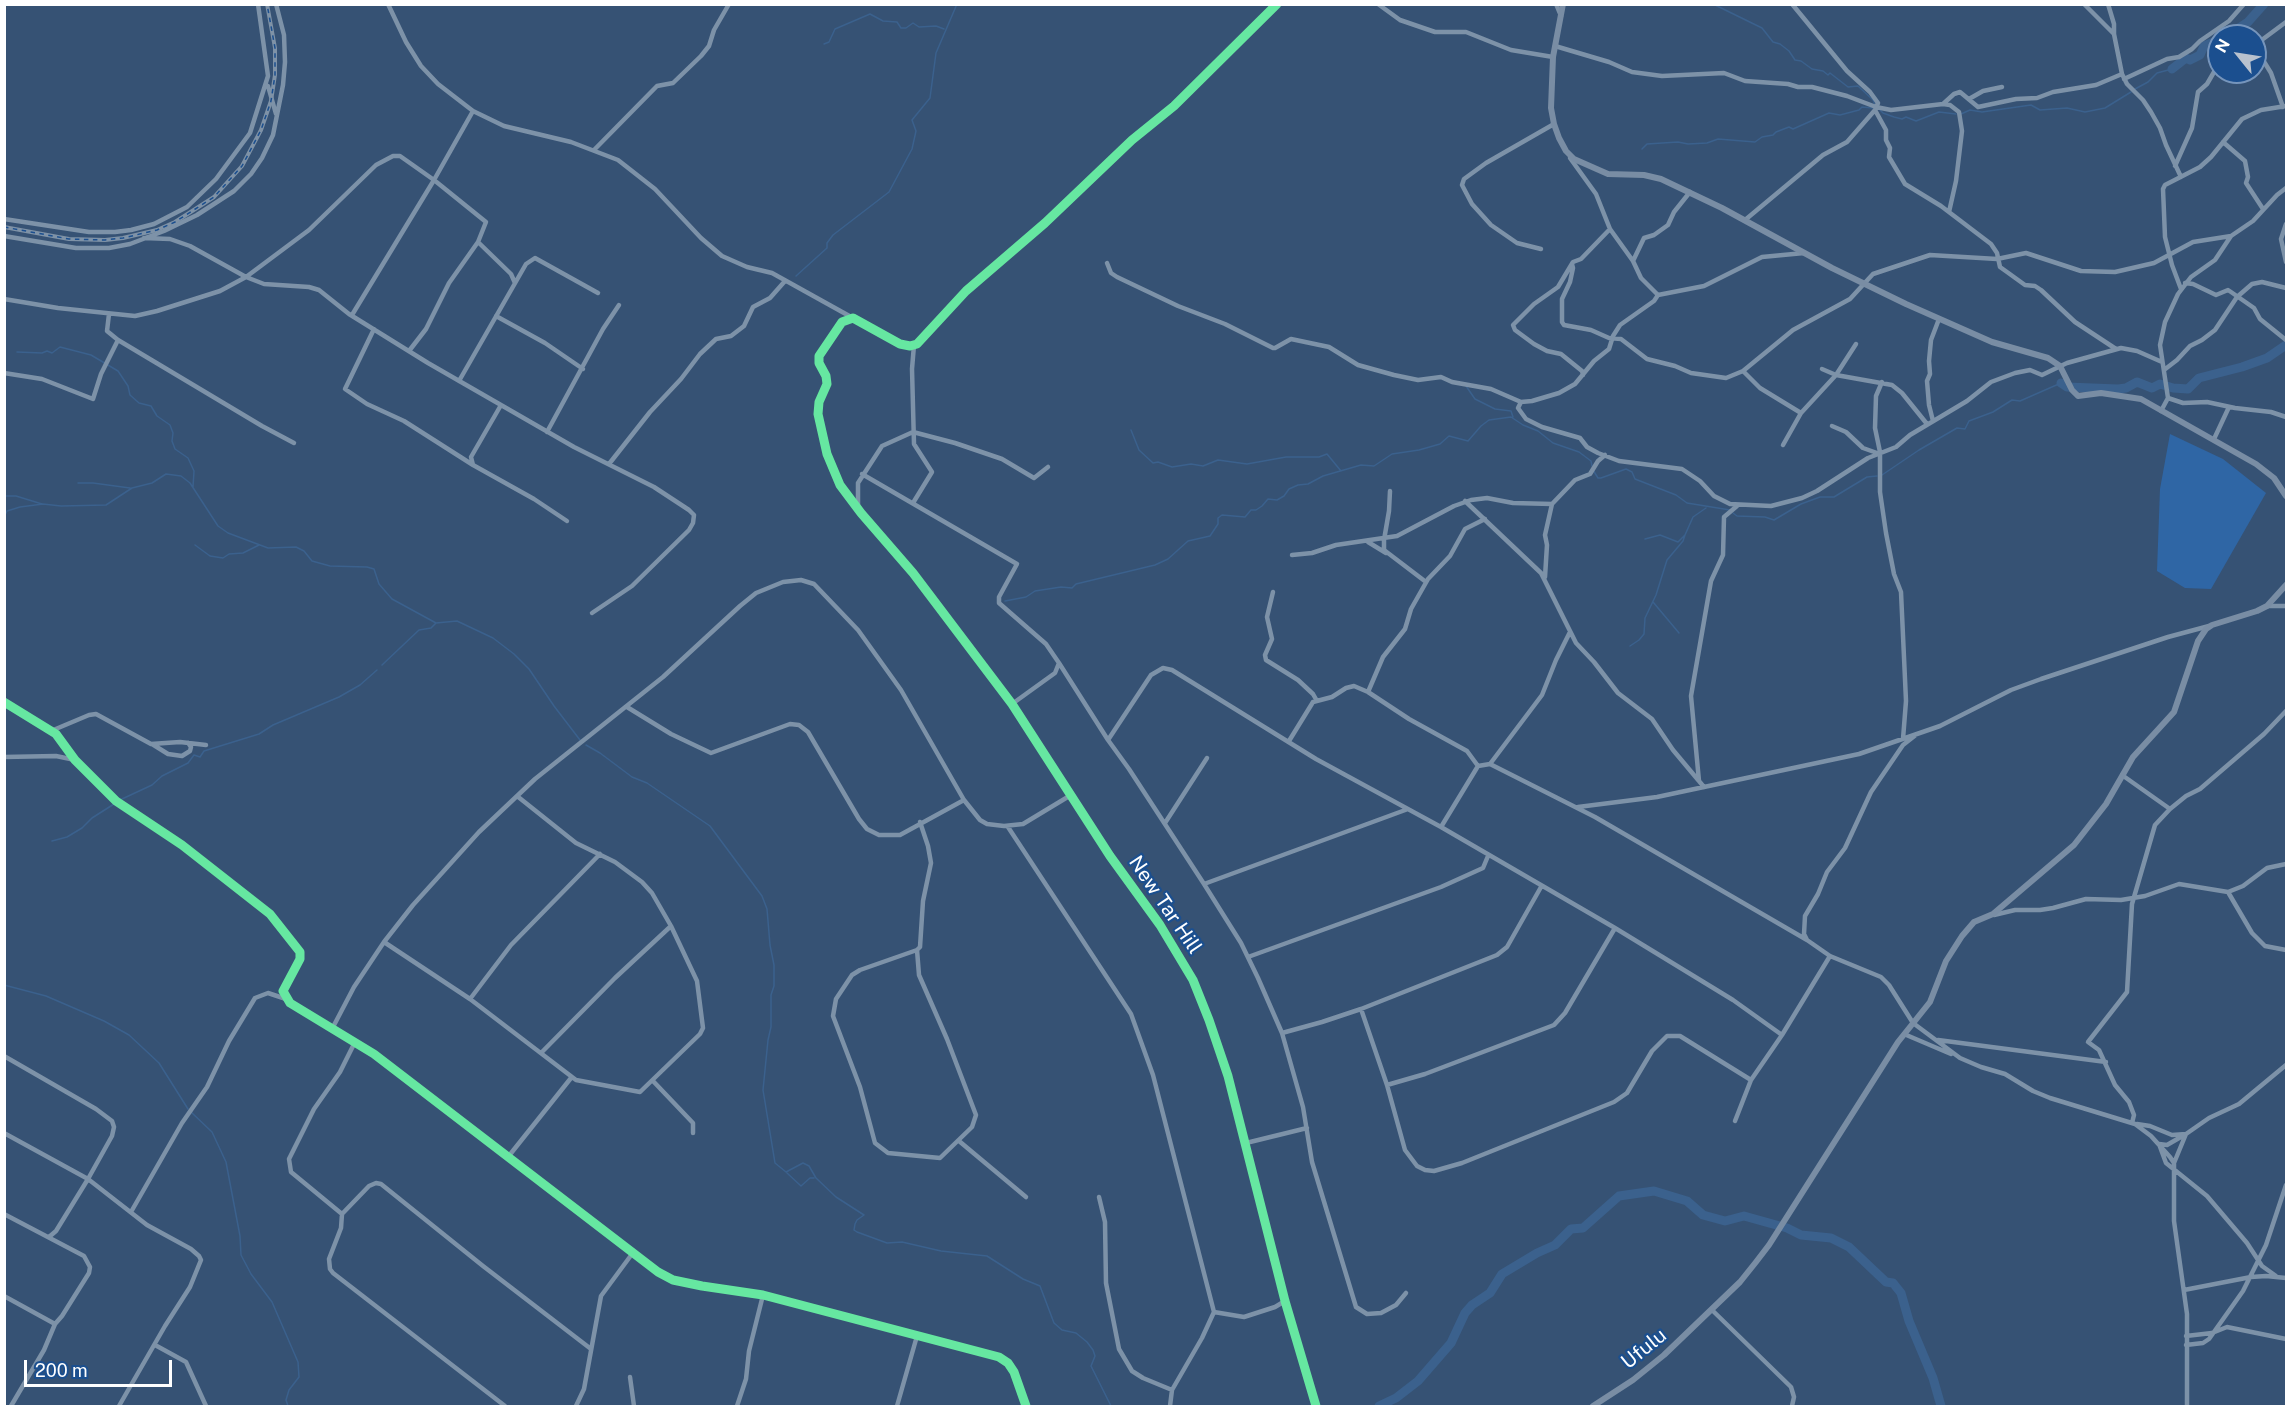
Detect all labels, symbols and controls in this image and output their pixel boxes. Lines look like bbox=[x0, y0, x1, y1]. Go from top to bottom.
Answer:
north arrow bbox=[2207, 24, 2267, 84]
text: N bbox=[2211, 36, 2234, 56]
street label: New Tar Hill bbox=[1123, 851, 1207, 959]
street label: Ufulu bbox=[1617, 1324, 1671, 1374]
scale bar bbox=[27, 1348, 176, 1386]
text: 200 m bbox=[35, 1360, 88, 1381]

